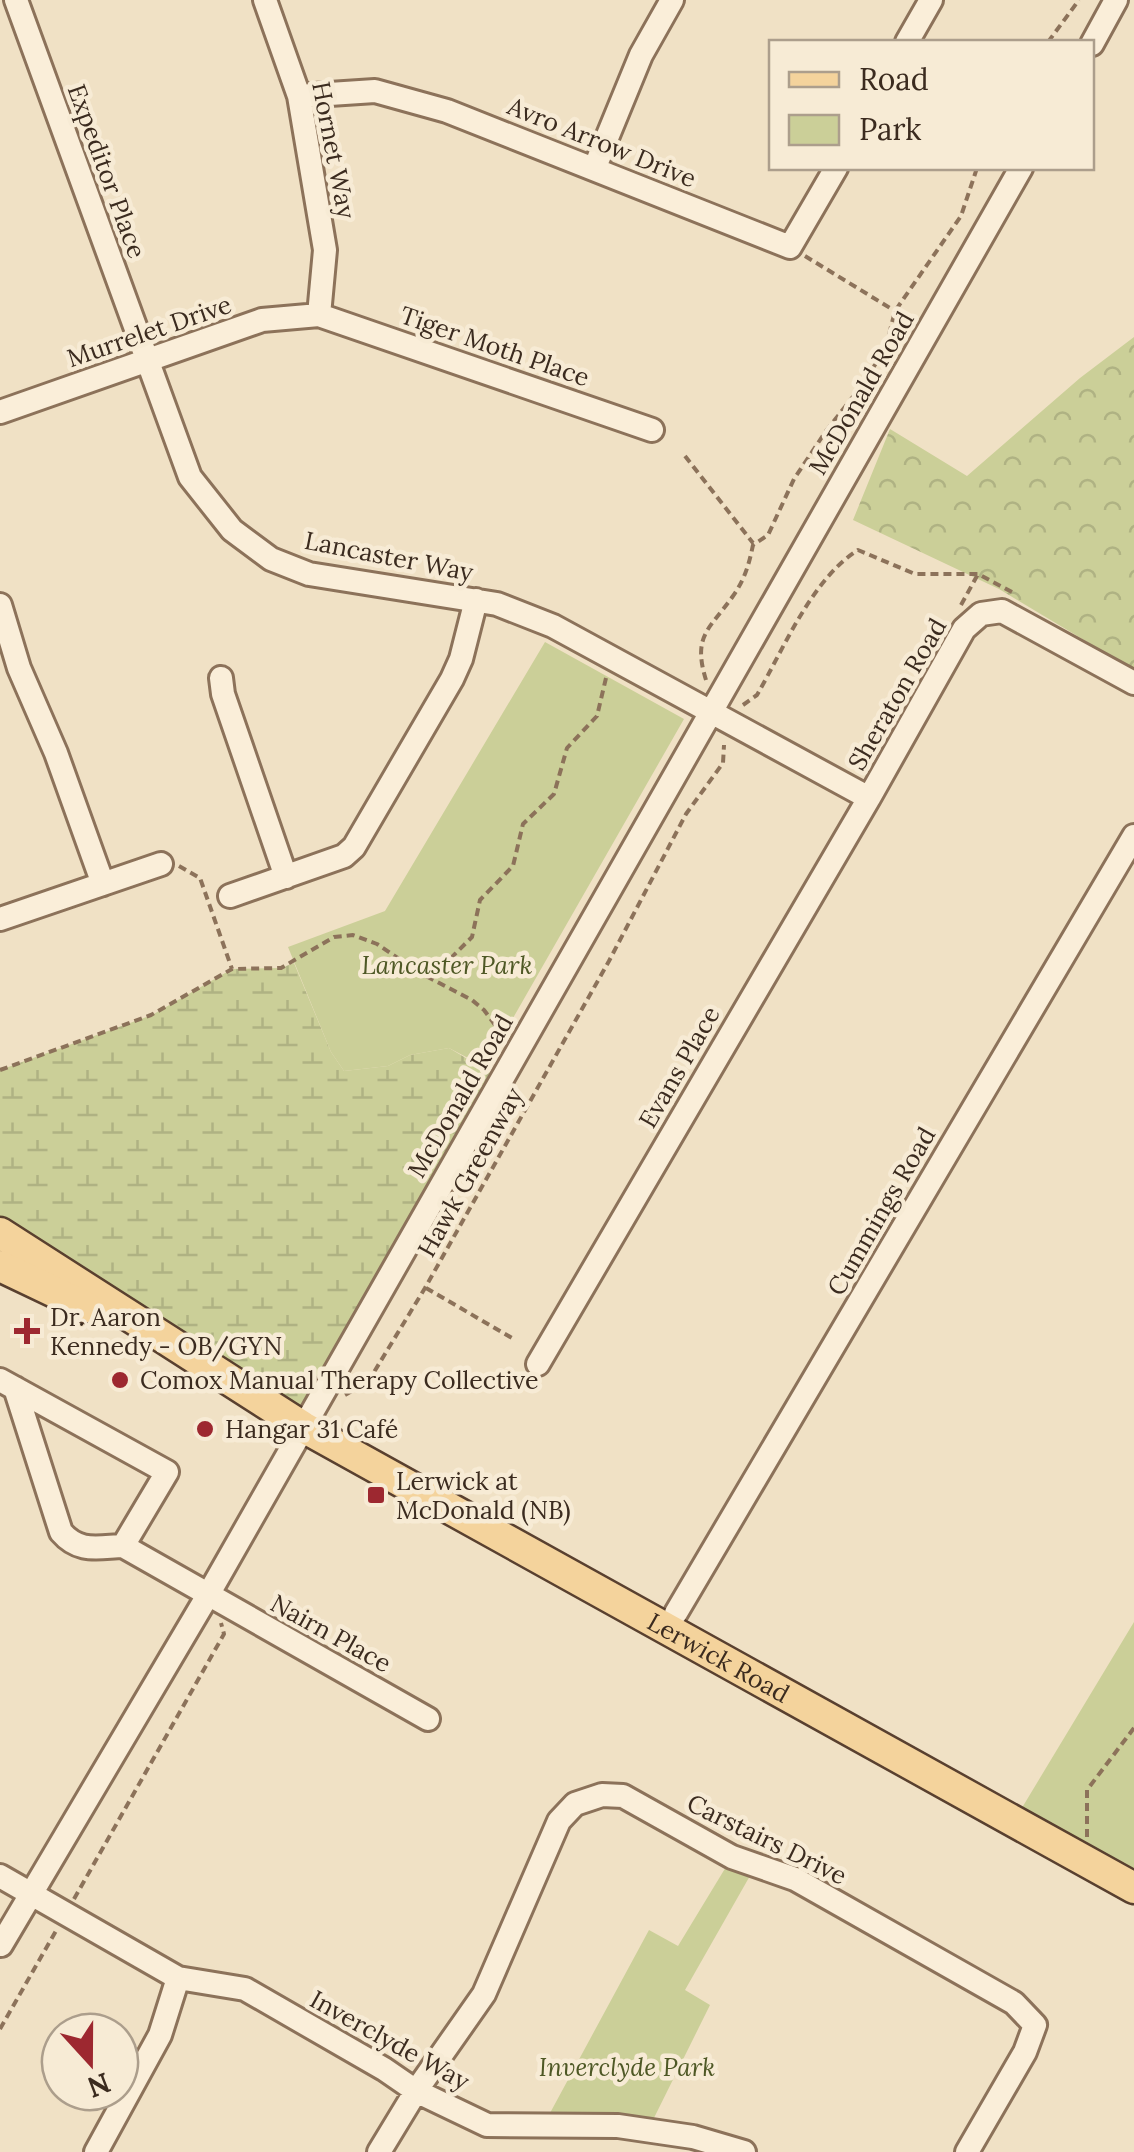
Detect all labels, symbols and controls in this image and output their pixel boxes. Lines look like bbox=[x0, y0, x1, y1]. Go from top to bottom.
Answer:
legend bbox=[769, 40, 1094, 170]
text: Road bbox=[859, 60, 929, 98]
street label: Hornet Way bbox=[305, 79, 363, 222]
street label: Expeditor Place bbox=[61, 80, 153, 262]
street label: Avro Arrow Drive bbox=[502, 89, 701, 194]
text: Park bbox=[859, 110, 921, 148]
street label: Murrelet Drive bbox=[63, 288, 235, 374]
street label: Tiger Moth Place bbox=[396, 299, 594, 393]
street label: McDonald Road bbox=[801, 306, 921, 480]
street label: Lancaster Way bbox=[302, 524, 477, 588]
street label: Sheraton Road bbox=[841, 612, 953, 776]
park label: Lancaster Park bbox=[361, 949, 533, 981]
street label: Evans Place bbox=[631, 1000, 727, 1134]
street label: McDonald Road bbox=[400, 1009, 520, 1183]
street label: Hawk Greenway bbox=[410, 1081, 530, 1262]
street label: Cummings Road bbox=[820, 1121, 942, 1301]
place label: Dr. Aaron Kennedy - OB/GYN bbox=[50, 1301, 282, 1362]
marker: Dr. Aaron Kennedy - OB/GYN bbox=[14, 1318, 40, 1344]
place label: Comox Manual Therapy Collective bbox=[140, 1364, 539, 1396]
marker: Comox Manual Therapy Collective bbox=[109, 1369, 131, 1391]
place label: Hangar 31 Café bbox=[225, 1413, 398, 1445]
marker: Hangar 31 Café bbox=[194, 1418, 216, 1440]
place label: Lerwick at McDonald (NB) bbox=[396, 1465, 571, 1526]
marker: Lerwick at McDonald (NB) bbox=[365, 1484, 387, 1506]
street label: Nairn Place bbox=[265, 1587, 397, 1679]
street label: Lerwick Road bbox=[642, 1605, 795, 1710]
street label: Carstairs Drive bbox=[682, 1787, 852, 1891]
street label: Inverclyde Way bbox=[305, 1983, 476, 2097]
north arrow bbox=[40, 2012, 140, 2112]
park label: Inverclyde Park bbox=[539, 2051, 715, 2083]
text: N bbox=[82, 2065, 116, 2106]

